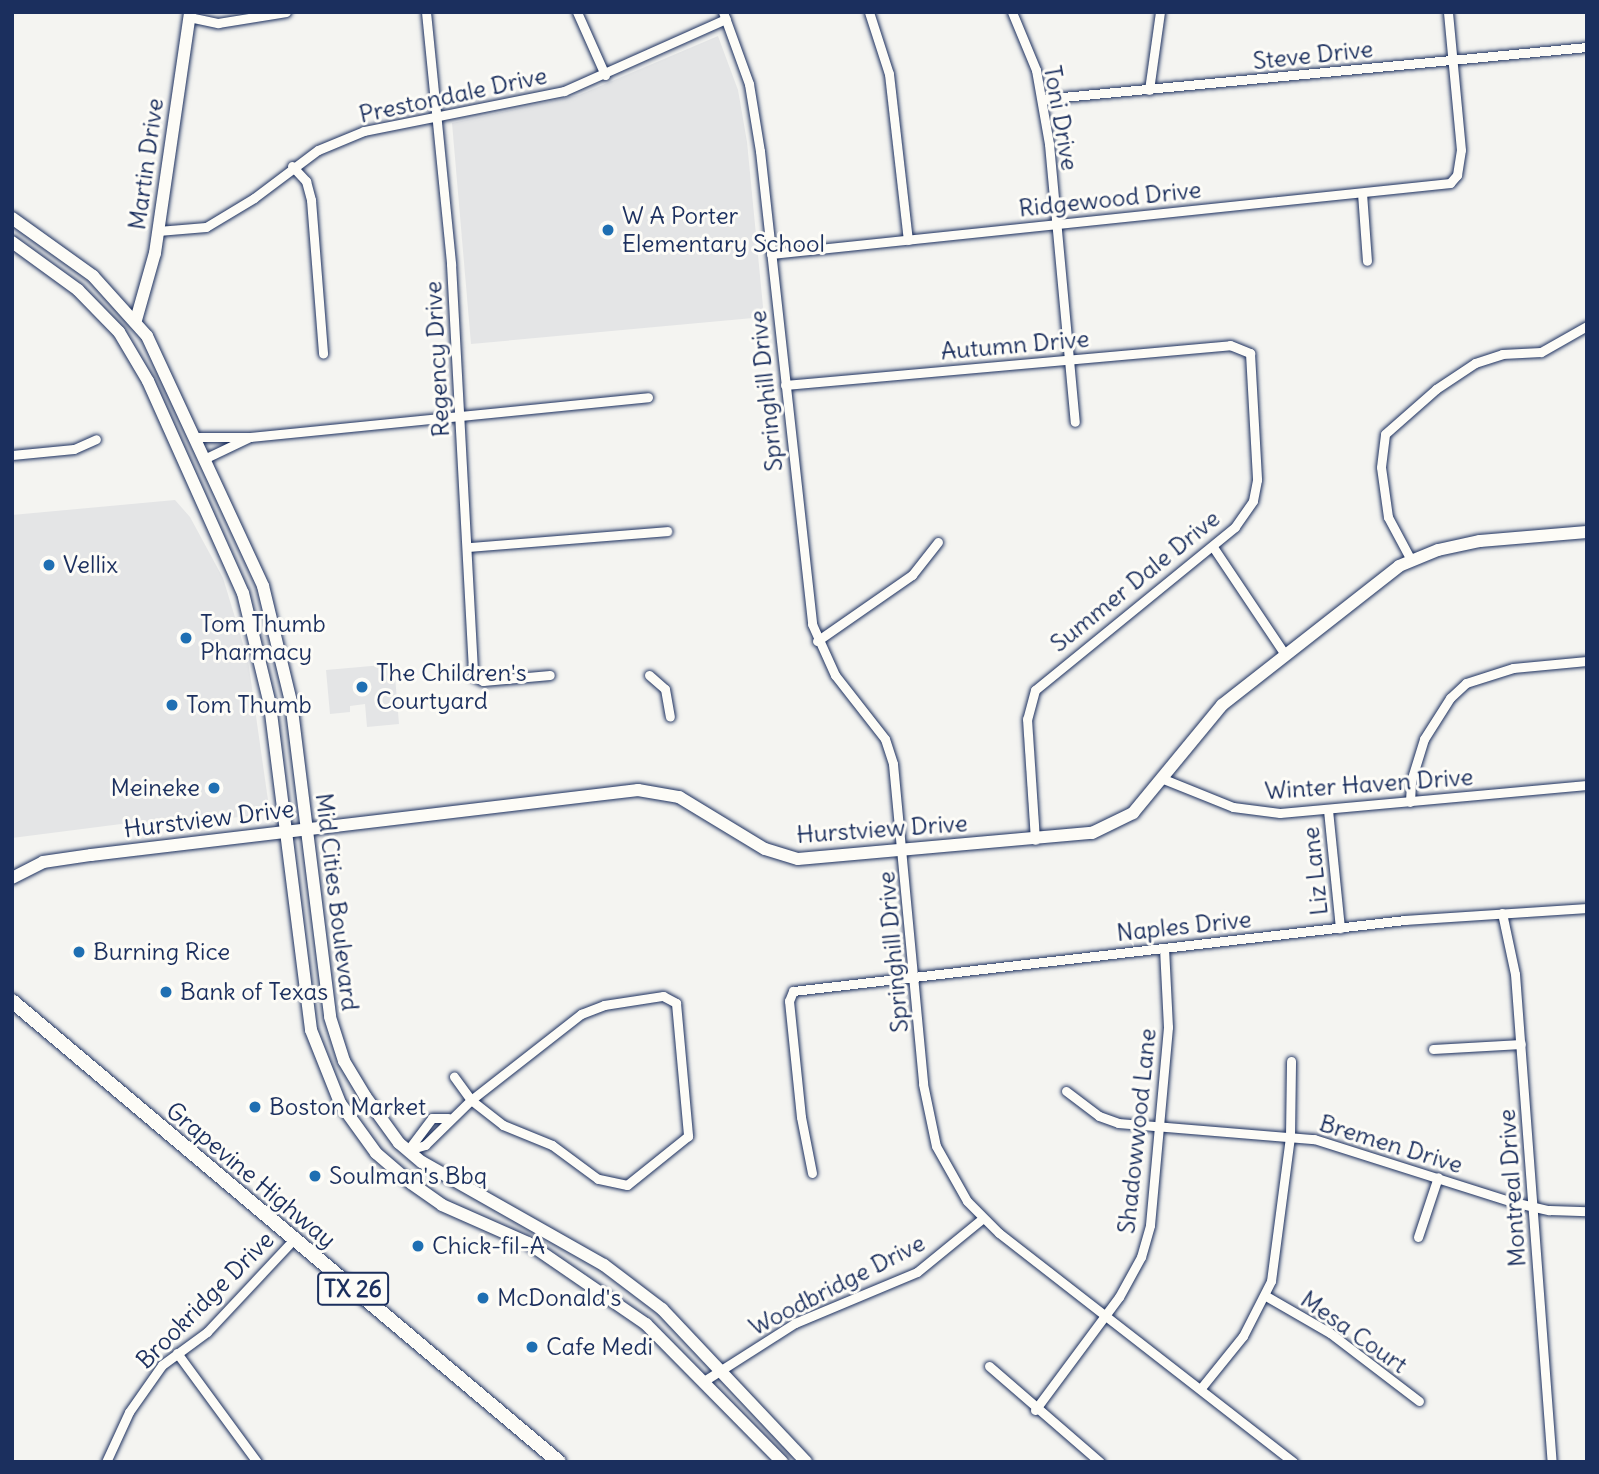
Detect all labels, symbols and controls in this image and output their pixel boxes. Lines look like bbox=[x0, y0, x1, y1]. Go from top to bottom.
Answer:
street label: Steve Drive bbox=[1251, 34, 1375, 76]
street label: Prestondale Drive bbox=[356, 61, 550, 129]
street label: Toni Drive bbox=[1038, 63, 1084, 173]
street label: Martin Drive bbox=[123, 96, 169, 232]
street label: Ridgewood Drive bbox=[1017, 175, 1203, 223]
place label: W A Porter Elementary School bbox=[622, 202, 825, 258]
marker: W A Porter Elementary School bbox=[600, 222, 616, 238]
street label: Regency Drive bbox=[419, 280, 455, 438]
street label: Springhill Drive bbox=[743, 309, 789, 473]
street label: Autumn Drive bbox=[940, 324, 1090, 366]
street label: Summer Dale Drive bbox=[1045, 504, 1225, 658]
place label: Vellix bbox=[63, 551, 118, 579]
marker: Vellix bbox=[41, 557, 57, 573]
place label: Tom Thumb Pharmacy bbox=[200, 610, 326, 666]
marker: Tom Thumb Pharmacy bbox=[178, 630, 194, 646]
place label: The Children's Courtyard bbox=[376, 659, 527, 715]
marker: The Children's Courtyard bbox=[354, 679, 370, 695]
place label: Tom Thumb bbox=[186, 691, 312, 719]
marker: Tom Thumb bbox=[164, 697, 180, 713]
street label: Winter Haven Drive bbox=[1264, 762, 1474, 806]
place label: Meineke bbox=[111, 774, 200, 802]
marker: Meineke bbox=[206, 780, 222, 796]
street label: Mid Cities Boulevard bbox=[309, 791, 365, 1013]
street label: Hurstview Drive bbox=[122, 794, 296, 844]
street label: Hurstview Drive bbox=[796, 809, 968, 849]
street label: Liz Lane bbox=[1296, 825, 1334, 917]
street label: Springhill Drive bbox=[872, 870, 914, 1034]
street label: Naples Drive bbox=[1115, 905, 1253, 947]
place label: Burning Rice bbox=[93, 938, 230, 966]
marker: Burning Rice bbox=[71, 944, 87, 960]
place label: Bank of Texas bbox=[180, 978, 328, 1006]
marker: Bank of Texas bbox=[158, 984, 174, 1000]
street label: Shadowwood Lane bbox=[1112, 1027, 1162, 1235]
place label: Boston Market bbox=[269, 1093, 426, 1121]
street label: Grapevine Highway bbox=[160, 1096, 342, 1254]
marker: Boston Market bbox=[247, 1099, 263, 1115]
street label: Montreal Drive bbox=[1492, 1108, 1532, 1268]
street label: Bremen Drive bbox=[1316, 1109, 1466, 1179]
place label: Soulman's Bbq bbox=[329, 1162, 487, 1190]
marker: Soulman's Bbq bbox=[307, 1168, 323, 1184]
street label: Brookridge Drive bbox=[130, 1225, 280, 1375]
street label: Woodbridge Drive bbox=[744, 1228, 930, 1342]
place label: Chick-fil-A bbox=[432, 1232, 545, 1260]
marker: Chick-fil-A bbox=[410, 1238, 426, 1254]
road number: TX 26 bbox=[316, 1270, 390, 1308]
place label: McDonald's bbox=[497, 1284, 621, 1312]
street label: Mesa Court bbox=[1295, 1285, 1413, 1379]
marker: McDonald's bbox=[475, 1290, 491, 1306]
place label: Cafe Medi bbox=[546, 1333, 653, 1361]
marker: Cafe Medi bbox=[524, 1339, 540, 1355]

